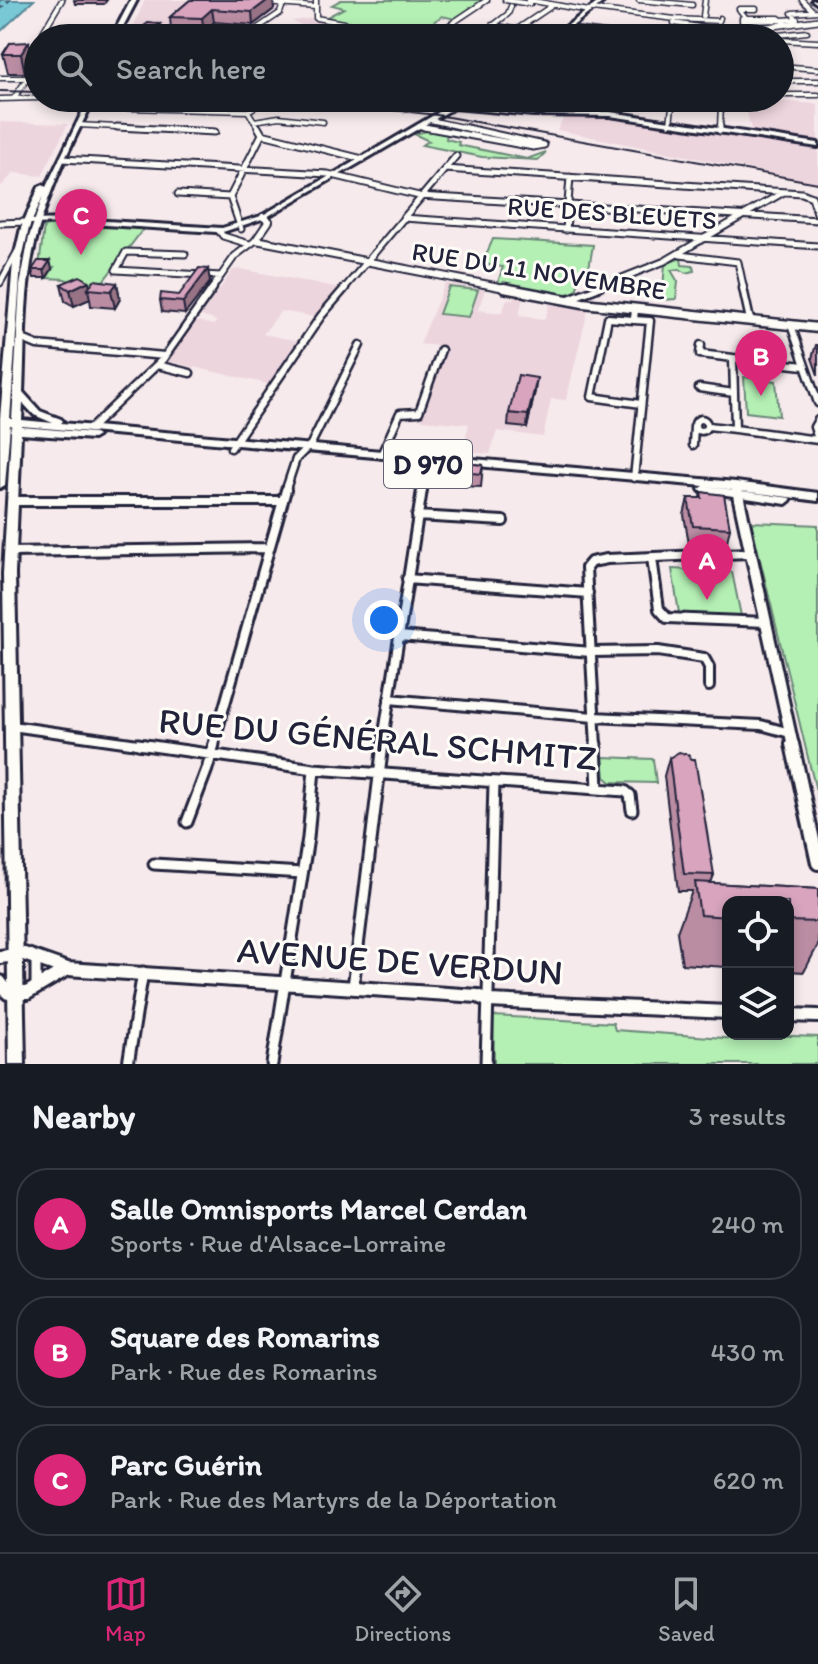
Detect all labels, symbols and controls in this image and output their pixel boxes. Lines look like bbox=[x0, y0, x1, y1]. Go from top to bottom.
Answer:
search box bbox=[24, 24, 794, 112]
icon: search bbox=[52, 46, 96, 90]
text: Search here bbox=[116, 50, 266, 87]
pin: C bbox=[55, 189, 107, 255]
street label: RUE DES BLEUETS bbox=[506, 190, 718, 236]
street label: RUE DU 11 NOVEMBRE bbox=[410, 235, 668, 307]
pin: B bbox=[735, 330, 787, 396]
road number: D 970 bbox=[384, 440, 472, 488]
pin: A bbox=[681, 534, 733, 600]
your location bbox=[364, 600, 404, 640]
street label: RUE DU GÉNÉRAL SCHMITZ bbox=[157, 698, 599, 780]
map controls bbox=[722, 896, 794, 1040]
button: locate bbox=[722, 896, 794, 968]
street label: AVENUE DE VERDUN bbox=[236, 928, 564, 994]
button: layers bbox=[722, 968, 794, 1040]
text: Nearby bbox=[32, 1096, 135, 1137]
text: 3 results bbox=[689, 1100, 786, 1132]
text: Salle Omnisports Marcel Cerdan bbox=[110, 1190, 527, 1227]
text: A bbox=[52, 1208, 68, 1240]
text: 240 m bbox=[711, 1208, 784, 1240]
text: Sports · Rue d'Alsace-Lorraine bbox=[110, 1227, 446, 1259]
text: Square des Romarins bbox=[110, 1318, 380, 1355]
text: B bbox=[52, 1336, 68, 1368]
text: 430 m bbox=[710, 1336, 784, 1368]
text: Park · Rue des Romarins bbox=[110, 1355, 378, 1387]
text: Parc Guérin bbox=[110, 1446, 262, 1483]
text: C bbox=[52, 1464, 68, 1496]
text: 620 m bbox=[713, 1464, 784, 1496]
text: Park · Rue des Martyrs de la Déportation bbox=[110, 1483, 557, 1515]
tab: Map bbox=[104, 1572, 148, 1647]
tab: Directions bbox=[355, 1572, 451, 1647]
tab: Saved bbox=[658, 1572, 714, 1647]

